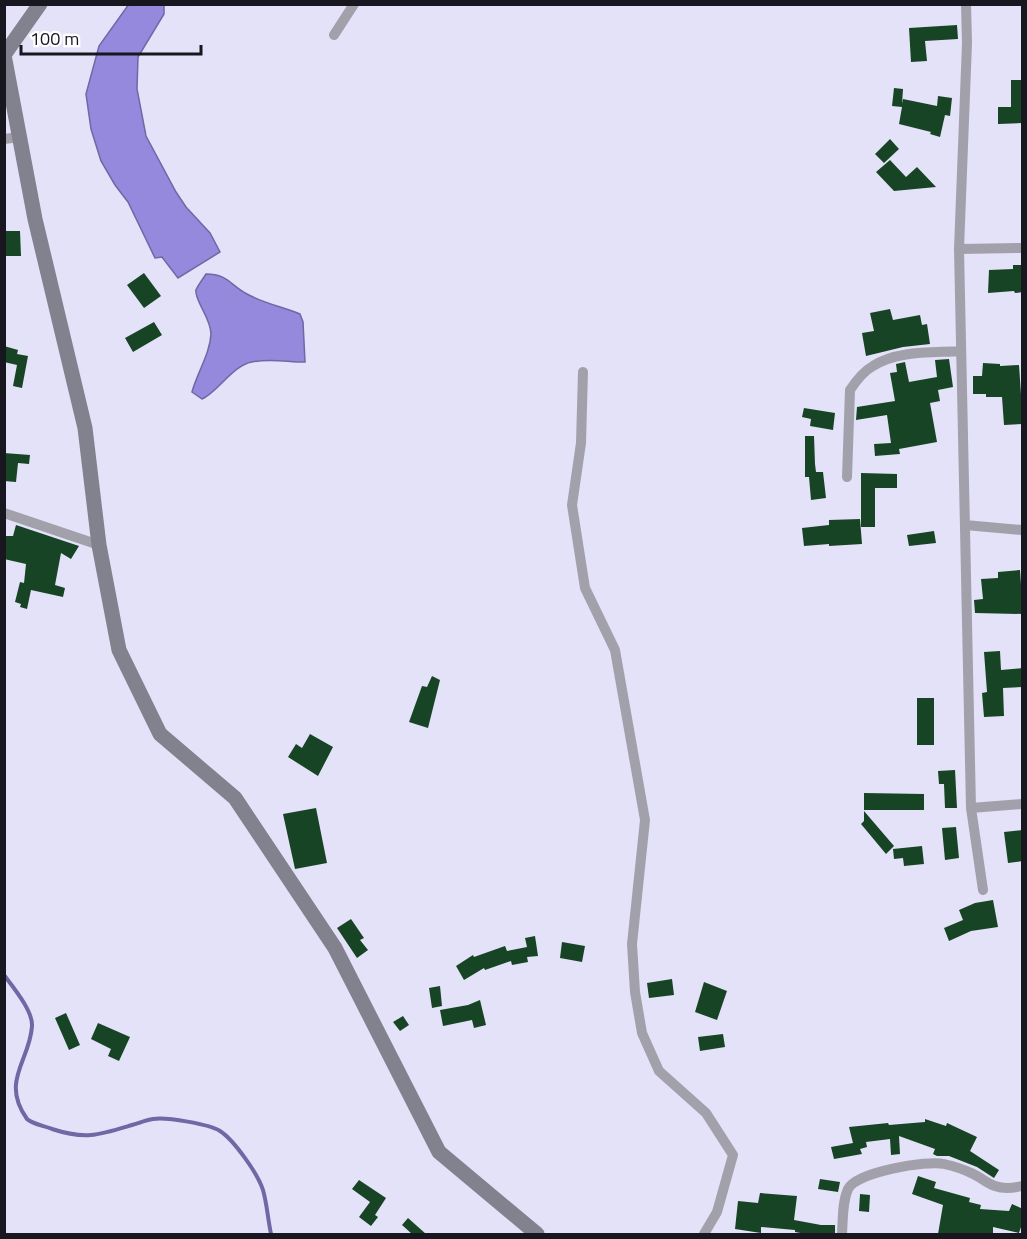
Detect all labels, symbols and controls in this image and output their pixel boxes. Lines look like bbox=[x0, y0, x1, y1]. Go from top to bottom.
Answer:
scale bar bbox=[21, 18, 201, 56]
text: 100 m bbox=[30, 25, 79, 52]

